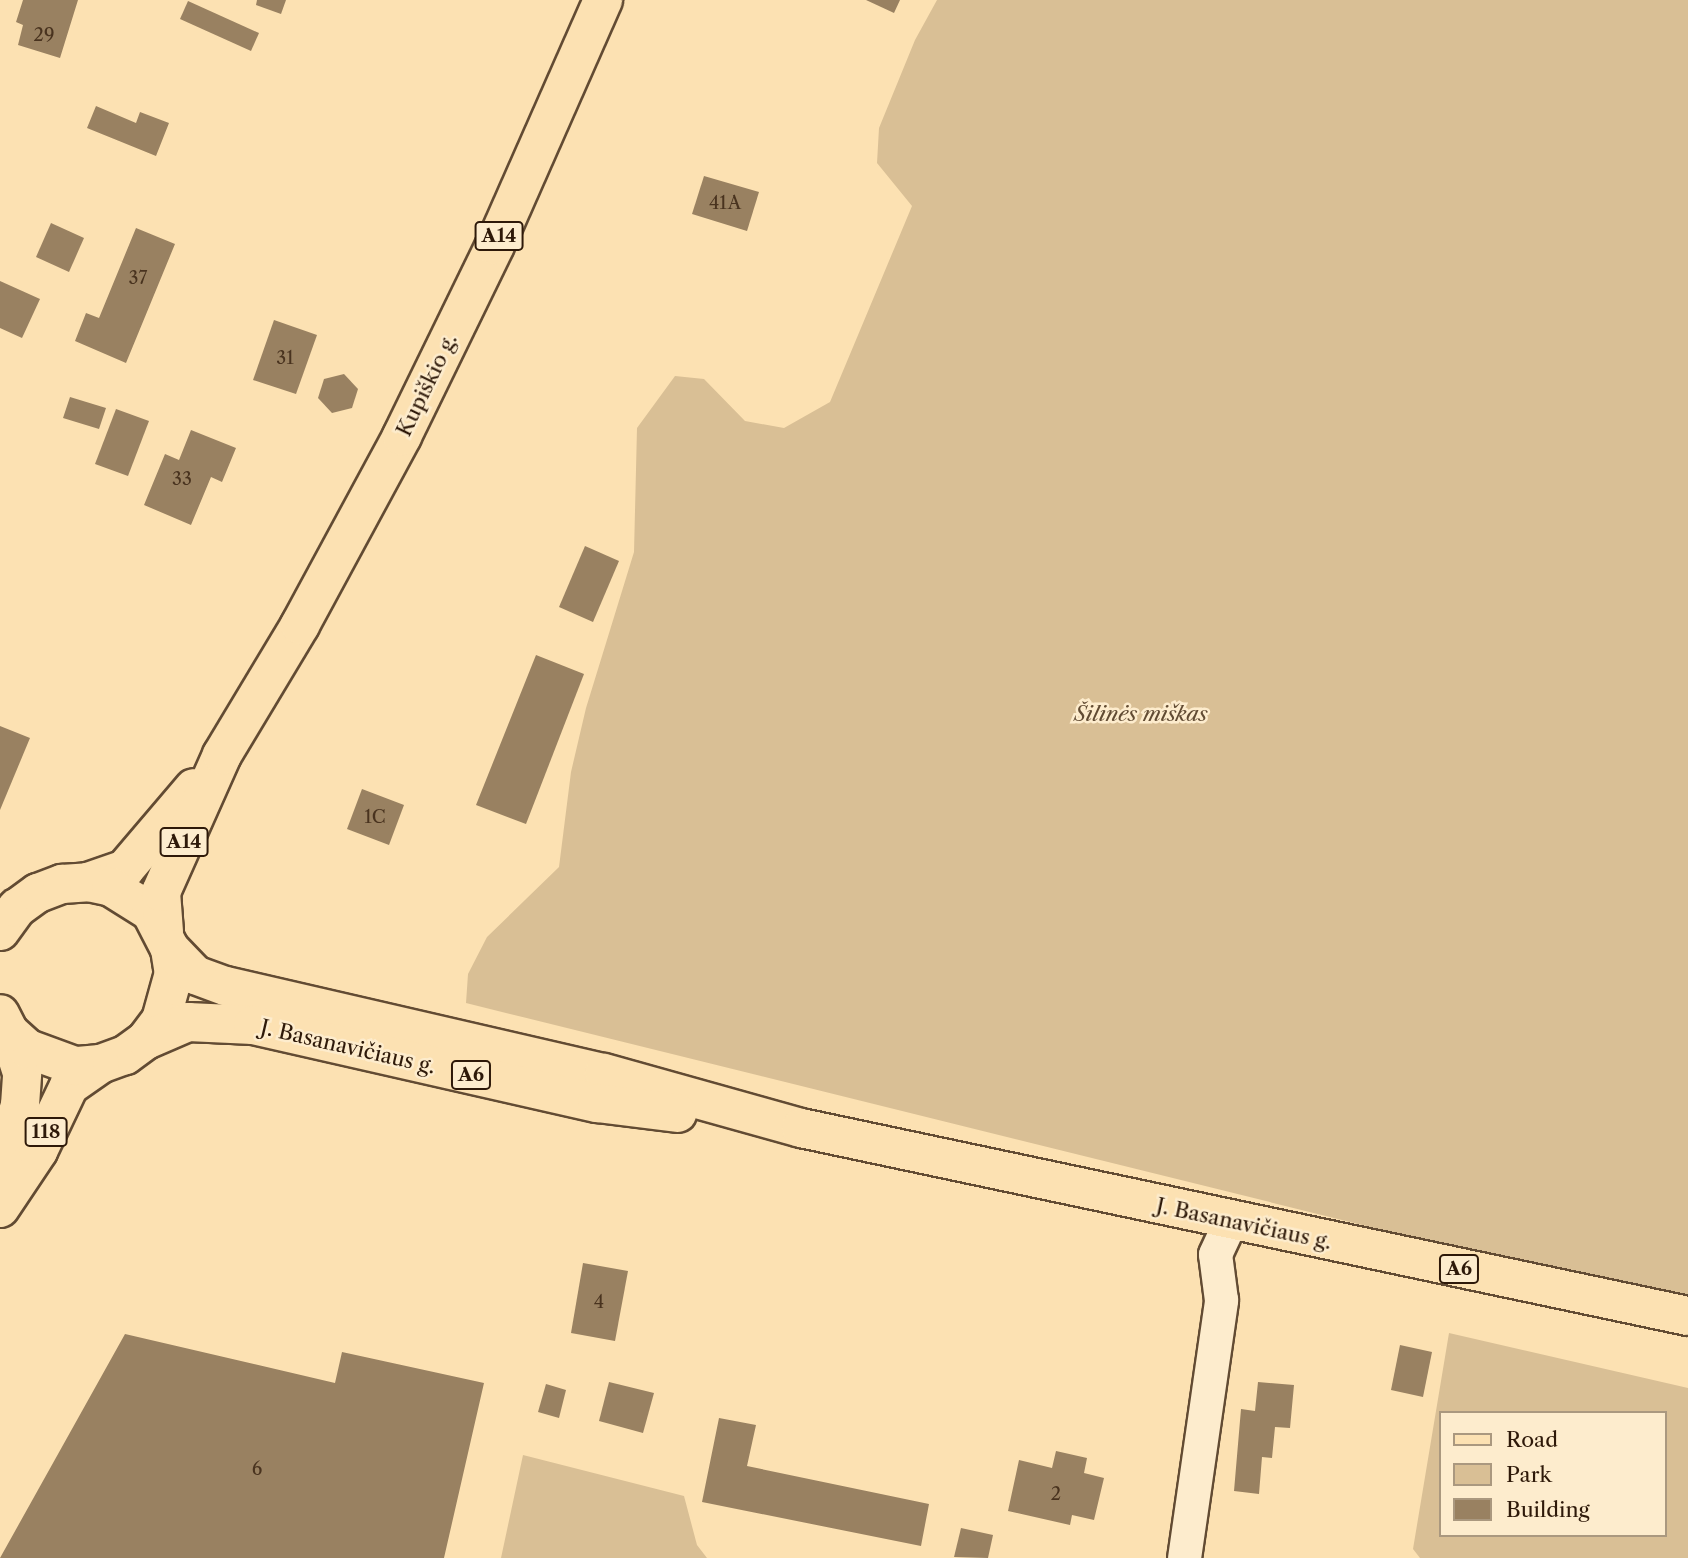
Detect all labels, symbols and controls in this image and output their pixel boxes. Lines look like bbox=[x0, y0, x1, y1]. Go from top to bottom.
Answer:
house number: 29 bbox=[34, 24, 54, 46]
house number: 41A bbox=[709, 192, 741, 214]
road number: A14 bbox=[475, 220, 524, 252]
house number: 37 bbox=[129, 267, 147, 289]
street label: Kupiškio g. bbox=[391, 329, 463, 441]
house number: 31 bbox=[276, 347, 294, 369]
house number: 33 bbox=[172, 468, 192, 490]
park label: Šilinės miškas bbox=[1074, 701, 1208, 727]
house number: 1C bbox=[364, 806, 386, 828]
road number: A14 bbox=[160, 827, 208, 858]
street label: J. Basanavičiaus g. bbox=[258, 1015, 438, 1079]
road number: A6 bbox=[450, 1060, 492, 1091]
road number: 118 bbox=[23, 1116, 69, 1148]
street label: J. Basanavičiaus g. bbox=[1154, 1193, 1334, 1255]
road number: A6 bbox=[1438, 1254, 1480, 1284]
house number: 4 bbox=[594, 1291, 604, 1313]
legend bbox=[1440, 1411, 1667, 1537]
text: Road bbox=[1506, 1427, 1558, 1452]
house number: 6 bbox=[252, 1458, 262, 1480]
text: Park bbox=[1506, 1462, 1552, 1487]
house number: 2 bbox=[1051, 1483, 1061, 1505]
text: Building bbox=[1506, 1497, 1590, 1522]

